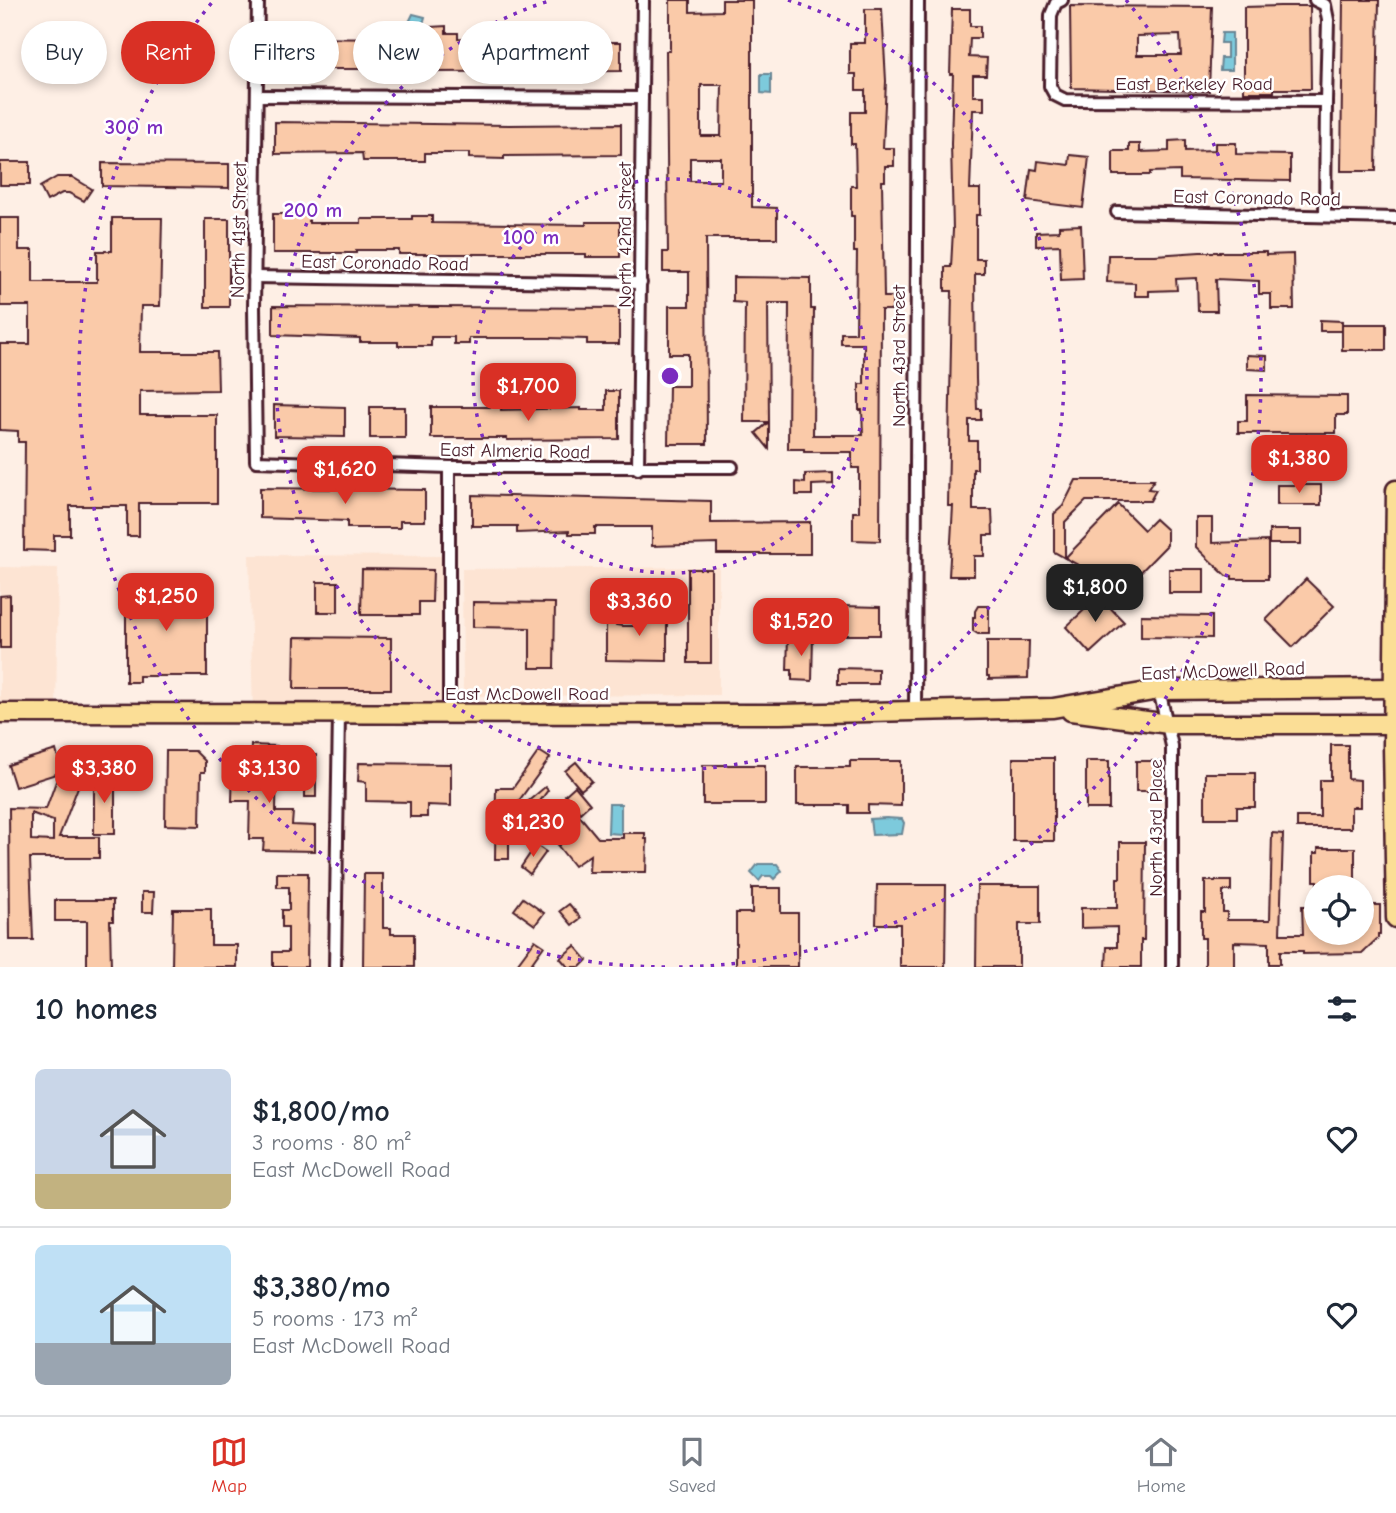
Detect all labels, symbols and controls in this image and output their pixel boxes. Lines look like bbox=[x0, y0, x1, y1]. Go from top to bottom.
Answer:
chip: Buy bbox=[21, 21, 107, 84]
chip: Rent bbox=[121, 21, 215, 84]
chip: Filters bbox=[229, 21, 339, 84]
chip: New bbox=[353, 21, 444, 84]
chip: Apartment bbox=[458, 21, 613, 84]
street label: East Berkeley Road bbox=[1115, 73, 1273, 95]
text: 300 m bbox=[105, 115, 163, 139]
street label: North 41st Street bbox=[227, 161, 251, 298]
street label: North 42nd Street bbox=[614, 162, 636, 308]
street label: East Coronado Road bbox=[1173, 186, 1341, 210]
text: 200 m bbox=[284, 198, 342, 222]
text: 100 m bbox=[503, 225, 559, 249]
street label: East Coronado Road bbox=[301, 251, 469, 275]
street label: North 43rd Street bbox=[888, 285, 910, 427]
pin: $1,700 bbox=[471, 364, 585, 423]
centre of rings bbox=[658, 364, 682, 388]
text: $1,700 bbox=[496, 372, 560, 399]
pin: $1,380 bbox=[1242, 435, 1356, 495]
street label: East Almeria Road bbox=[440, 439, 590, 463]
text: $1,380 bbox=[1267, 444, 1331, 471]
pin: $1,620 bbox=[288, 447, 402, 506]
text: $1,620 bbox=[313, 455, 377, 482]
pin: $1,800 bbox=[1038, 564, 1152, 624]
text: $1,800 bbox=[1062, 573, 1128, 600]
pin: $1,250 bbox=[109, 574, 223, 633]
pin: $3,360 bbox=[582, 578, 696, 638]
text: $1,250 bbox=[134, 582, 198, 609]
text: $3,360 bbox=[606, 587, 672, 614]
pin: $1,520 bbox=[744, 598, 858, 658]
text: $1,520 bbox=[769, 607, 833, 634]
street label: East McDowell Road bbox=[1141, 657, 1305, 685]
street label: East McDowell Road bbox=[445, 683, 609, 705]
pin: $3,380 bbox=[47, 746, 161, 805]
pin: $3,130 bbox=[212, 746, 326, 805]
text: $3,380 bbox=[71, 754, 137, 781]
text: $3,130 bbox=[237, 754, 301, 781]
street label: North 43rd Place bbox=[1145, 759, 1167, 897]
pin: $1,230 bbox=[476, 800, 590, 859]
text: $1,230 bbox=[501, 808, 565, 835]
map controls bbox=[1304, 875, 1374, 945]
button: locate bbox=[1304, 875, 1374, 945]
icon: filters bbox=[1323, 990, 1361, 1028]
text: 10 homes bbox=[35, 992, 157, 1027]
text: $1,800/mo bbox=[252, 1094, 390, 1129]
icon: home bbox=[91, 1097, 175, 1181]
icon: heart bbox=[1323, 1120, 1361, 1158]
text: 3 rooms · 80 m² bbox=[252, 1129, 411, 1156]
text: East McDowell Road bbox=[252, 1156, 451, 1183]
text: $3,380/mo bbox=[252, 1270, 390, 1305]
icon: home bbox=[91, 1273, 175, 1357]
icon: heart bbox=[1323, 1296, 1361, 1334]
text: 5 rooms · 173 m² bbox=[252, 1305, 417, 1332]
text: East McDowell Road bbox=[252, 1332, 451, 1359]
tab: Map bbox=[210, 1433, 248, 1497]
tab: Saved bbox=[669, 1433, 716, 1497]
tab: Home bbox=[1137, 1433, 1186, 1497]

